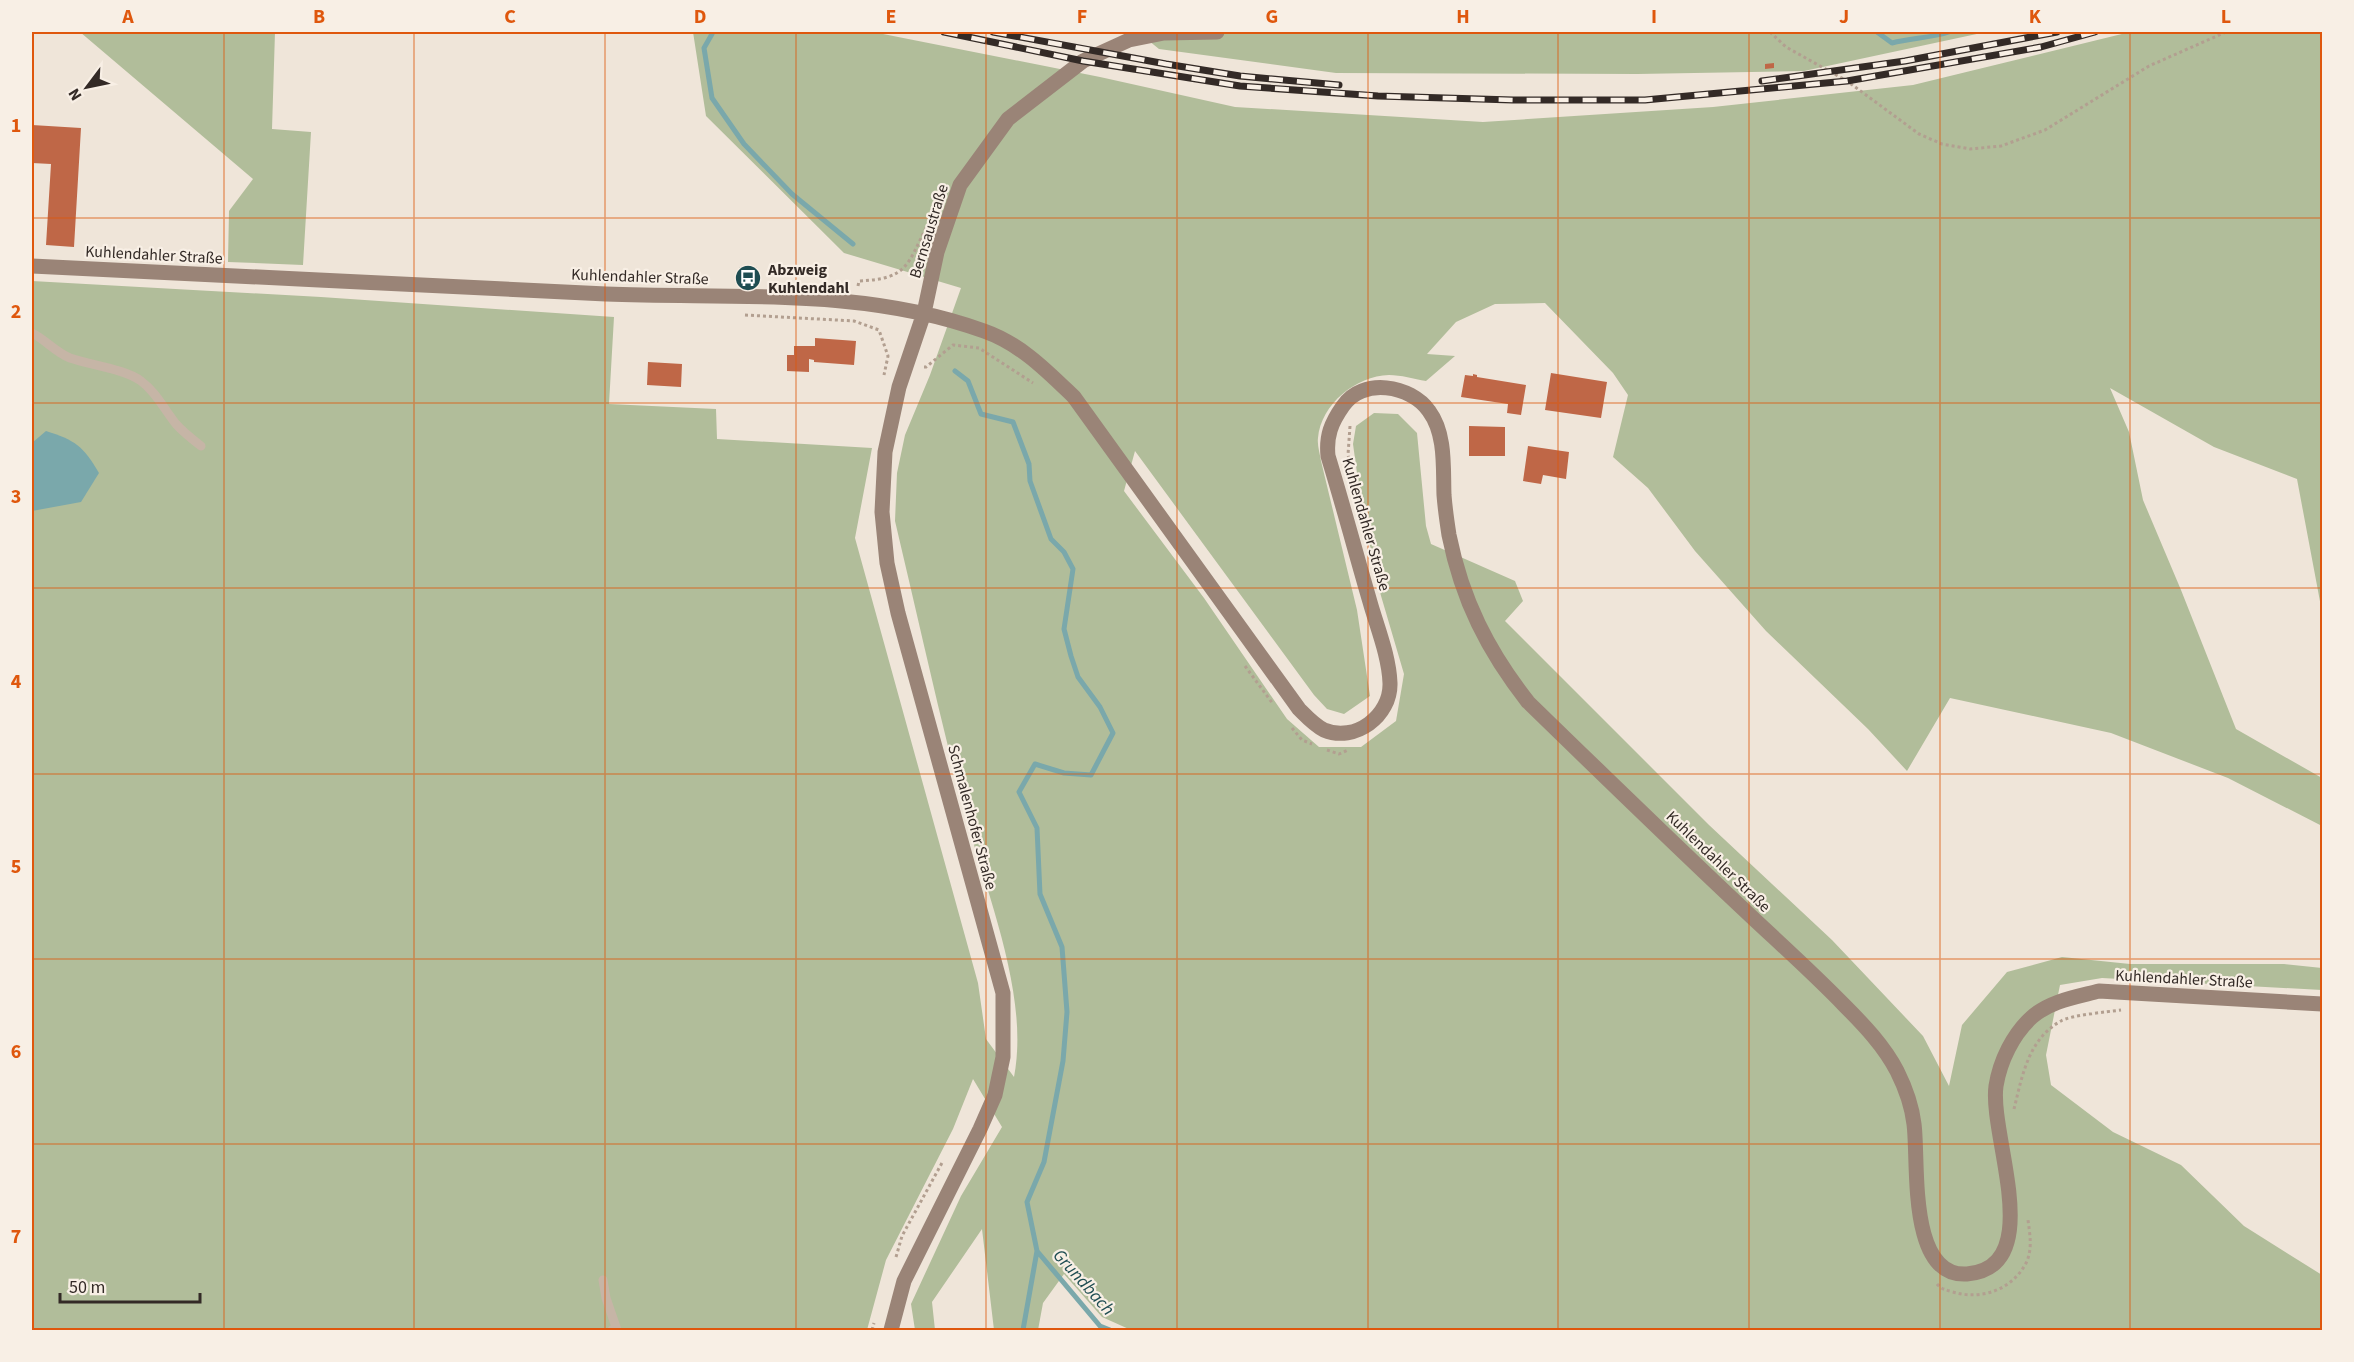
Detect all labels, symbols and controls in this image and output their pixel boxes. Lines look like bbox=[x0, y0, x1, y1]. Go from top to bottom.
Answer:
text: A bbox=[121, 3, 134, 31]
text: B bbox=[313, 3, 325, 31]
text: C bbox=[504, 3, 516, 31]
text: D bbox=[694, 3, 706, 31]
text: E bbox=[886, 3, 896, 31]
text: F bbox=[1077, 3, 1087, 31]
text: G bbox=[1266, 3, 1278, 31]
text: H bbox=[1456, 3, 1470, 31]
text: I bbox=[1651, 3, 1657, 31]
text: J bbox=[1839, 3, 1849, 31]
text: K bbox=[2029, 3, 2042, 31]
text: L bbox=[2221, 3, 2231, 31]
north arrow bbox=[57, 57, 117, 117]
text: N bbox=[63, 84, 87, 105]
text: 1 bbox=[11, 112, 21, 140]
street label: Bernsaustraße bbox=[904, 181, 954, 281]
street label: Kuhlendahler Straße bbox=[85, 240, 223, 270]
place label: Abzweig Kuhlendahl bbox=[767, 259, 850, 299]
bus stop icon: Abzweig Kuhlendahl bbox=[733, 263, 763, 293]
street label: Kuhlendahler Straße bbox=[571, 264, 709, 290]
text: 2 bbox=[11, 298, 21, 326]
street label: Kuhlendahler Straße bbox=[1336, 455, 1396, 593]
text: 3 bbox=[11, 483, 21, 511]
text: 4 bbox=[11, 668, 22, 696]
street label: Schmalenhofer Straße bbox=[942, 742, 1002, 892]
street label: Kuhlendahler Straße bbox=[1661, 806, 1775, 917]
text: 5 bbox=[11, 853, 21, 881]
street label: Kuhlendahler Straße bbox=[2115, 964, 2253, 994]
text: 6 bbox=[11, 1038, 21, 1066]
text: 7 bbox=[11, 1223, 21, 1251]
water label: Grundbach bbox=[1047, 1244, 1120, 1321]
scale bar bbox=[60, 1266, 200, 1304]
text: 50 m bbox=[69, 1275, 105, 1300]

